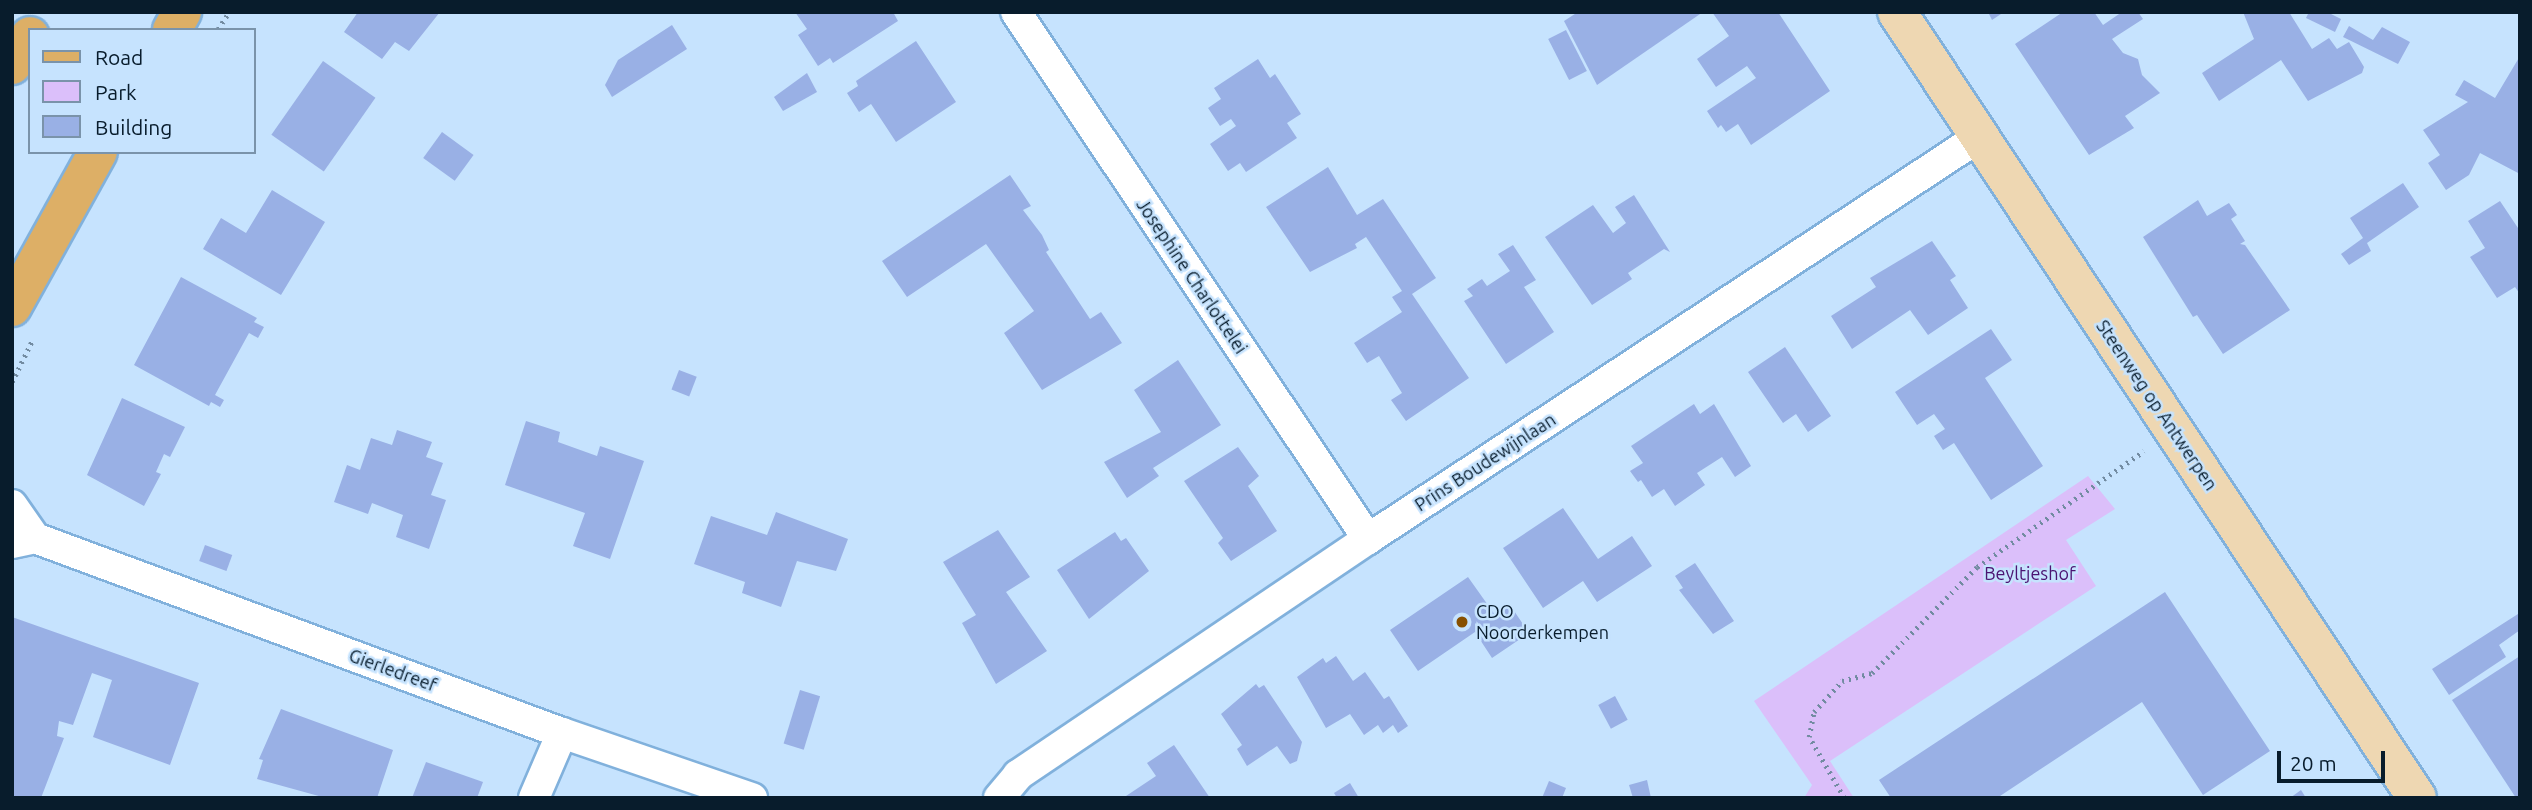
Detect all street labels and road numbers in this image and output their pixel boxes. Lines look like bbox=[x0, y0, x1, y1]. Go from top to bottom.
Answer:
street label: Josephine Charlottelei bbox=[1132, 194, 1252, 358]
street label: Steenweg op Antwerpen bbox=[2092, 316, 2222, 494]
street label: Prins Boudewijnlaan bbox=[1411, 408, 1559, 516]
street label: Gierledreef bbox=[346, 644, 440, 696]

